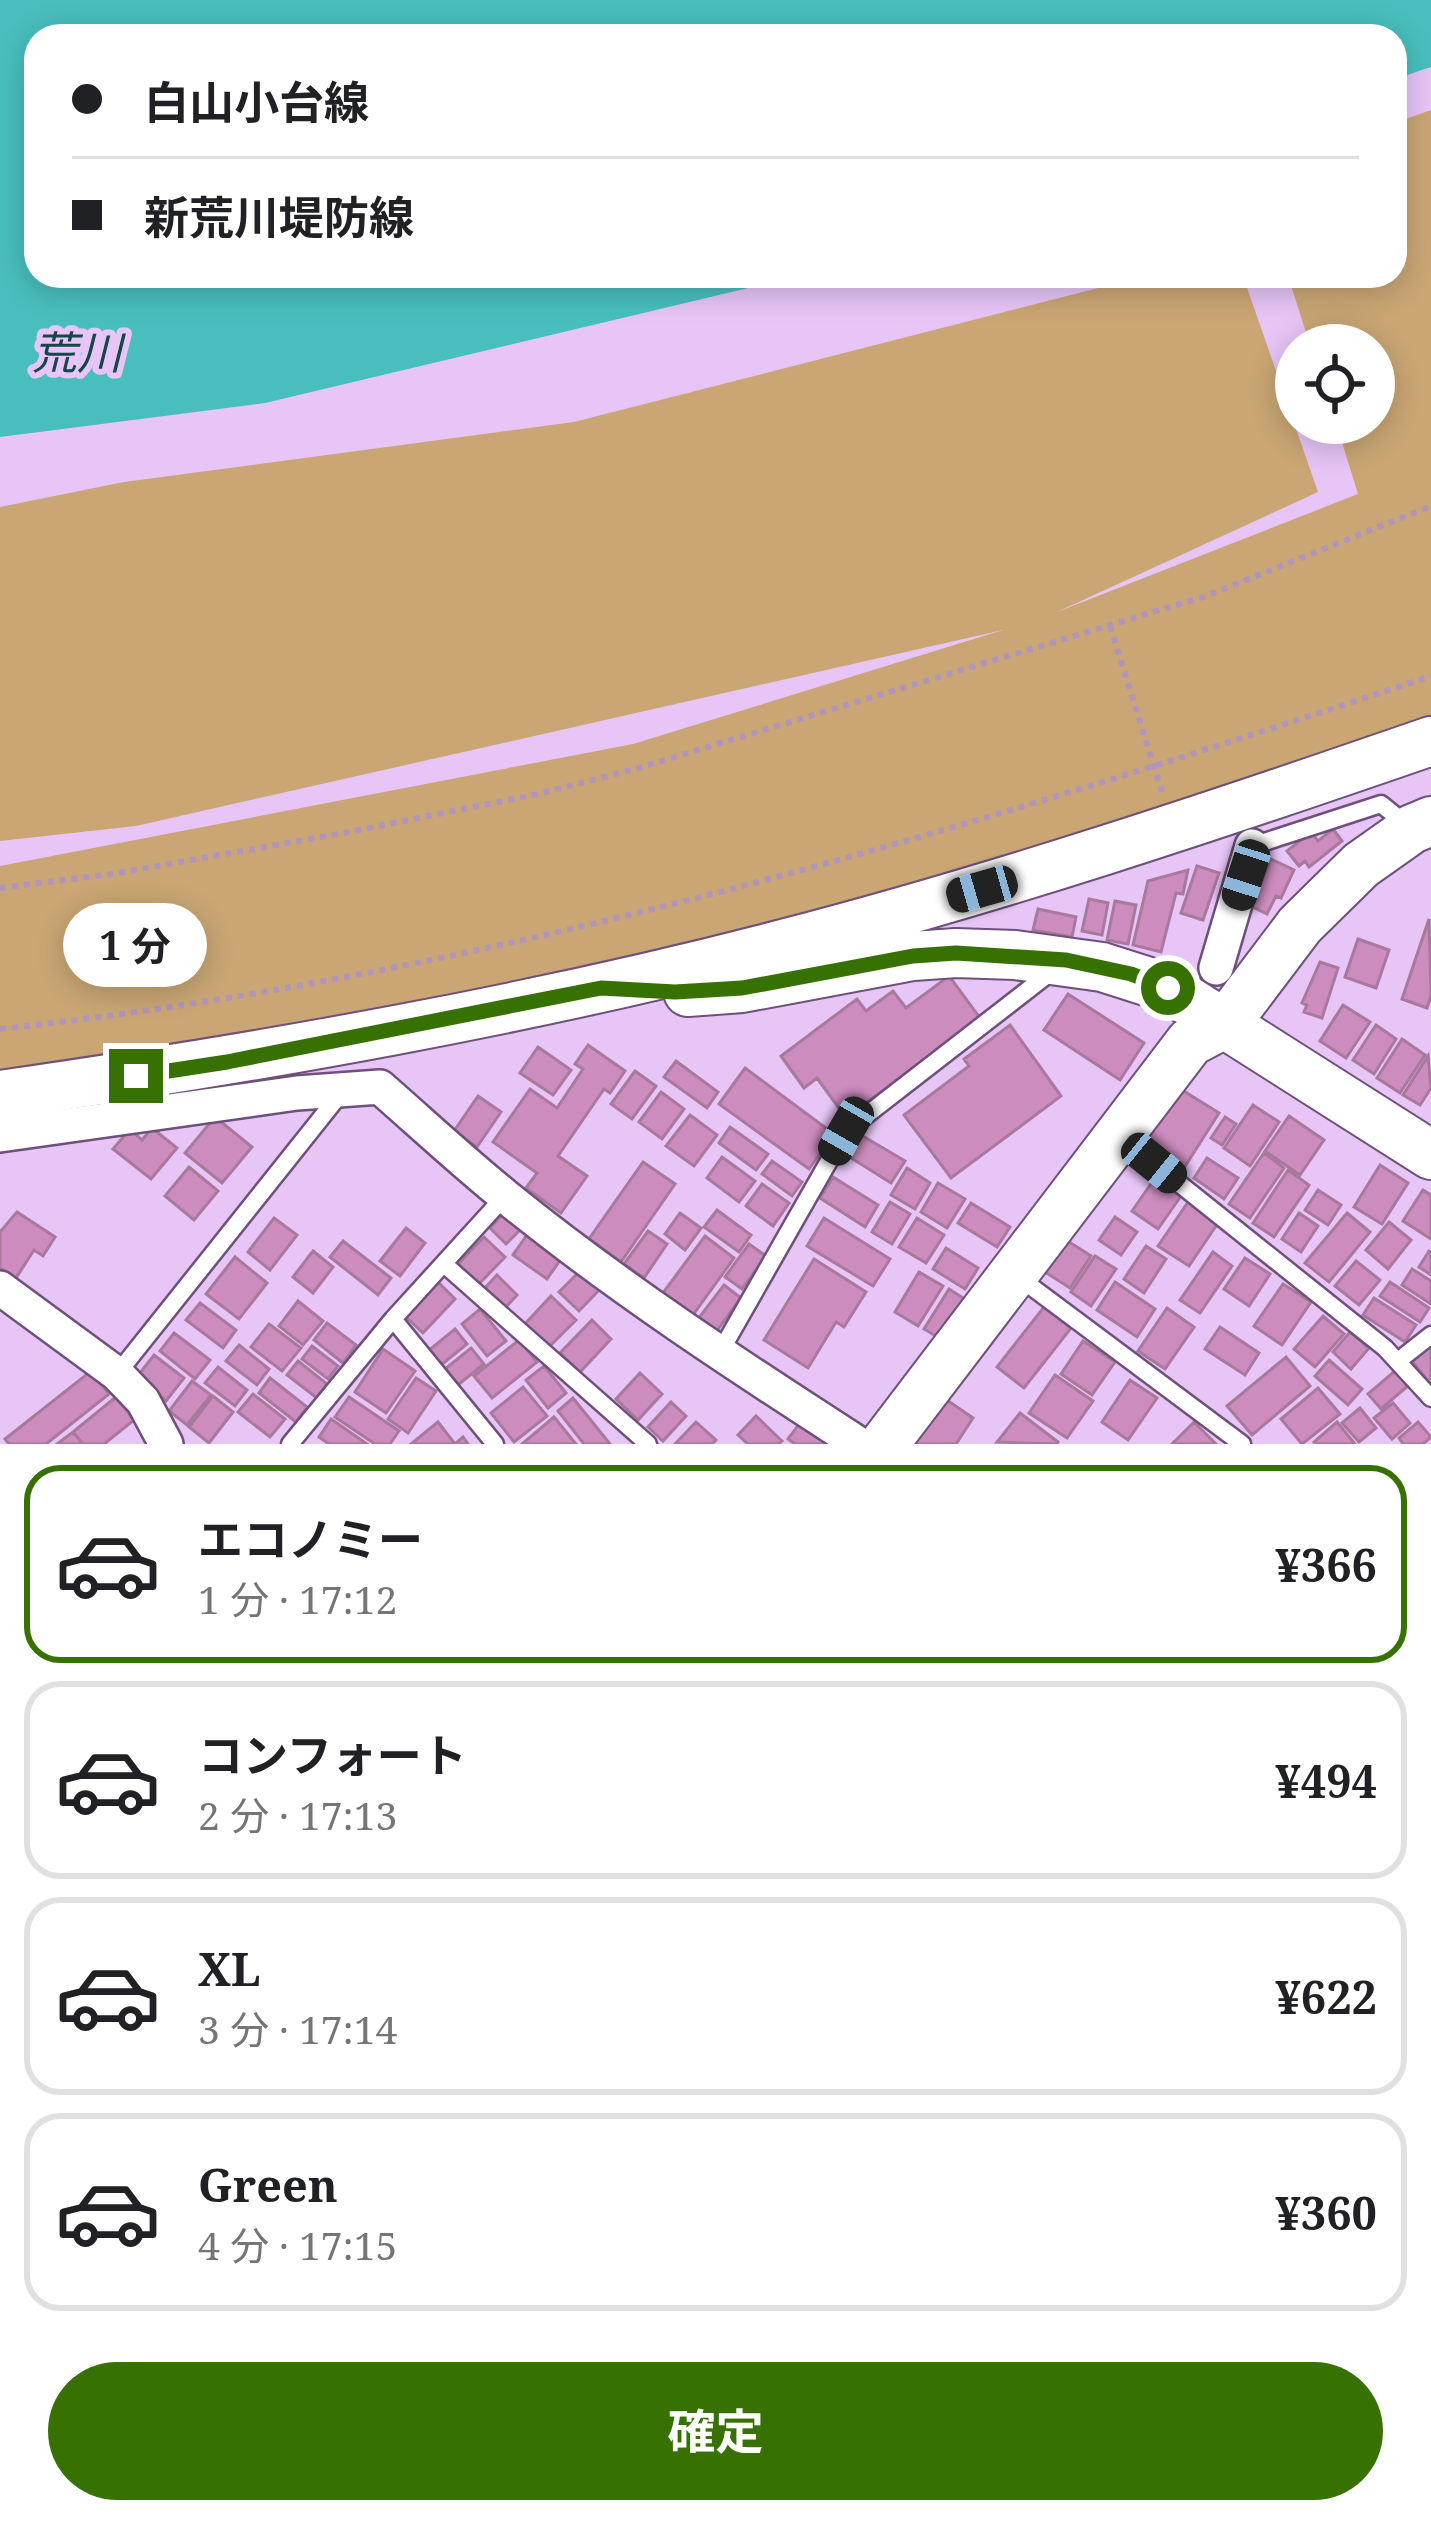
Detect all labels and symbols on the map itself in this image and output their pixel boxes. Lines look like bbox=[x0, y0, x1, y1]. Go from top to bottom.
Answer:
water label: 荒川 bbox=[32, 321, 126, 382]
car bbox=[1218, 835, 1274, 915]
car bbox=[942, 862, 1022, 916]
callout: 1 分 bbox=[64, 902, 208, 986]
route start bbox=[1141, 961, 1195, 1015]
route end bbox=[109, 1049, 163, 1103]
car bbox=[812, 1091, 880, 1171]
car bbox=[1115, 1126, 1193, 1200]

